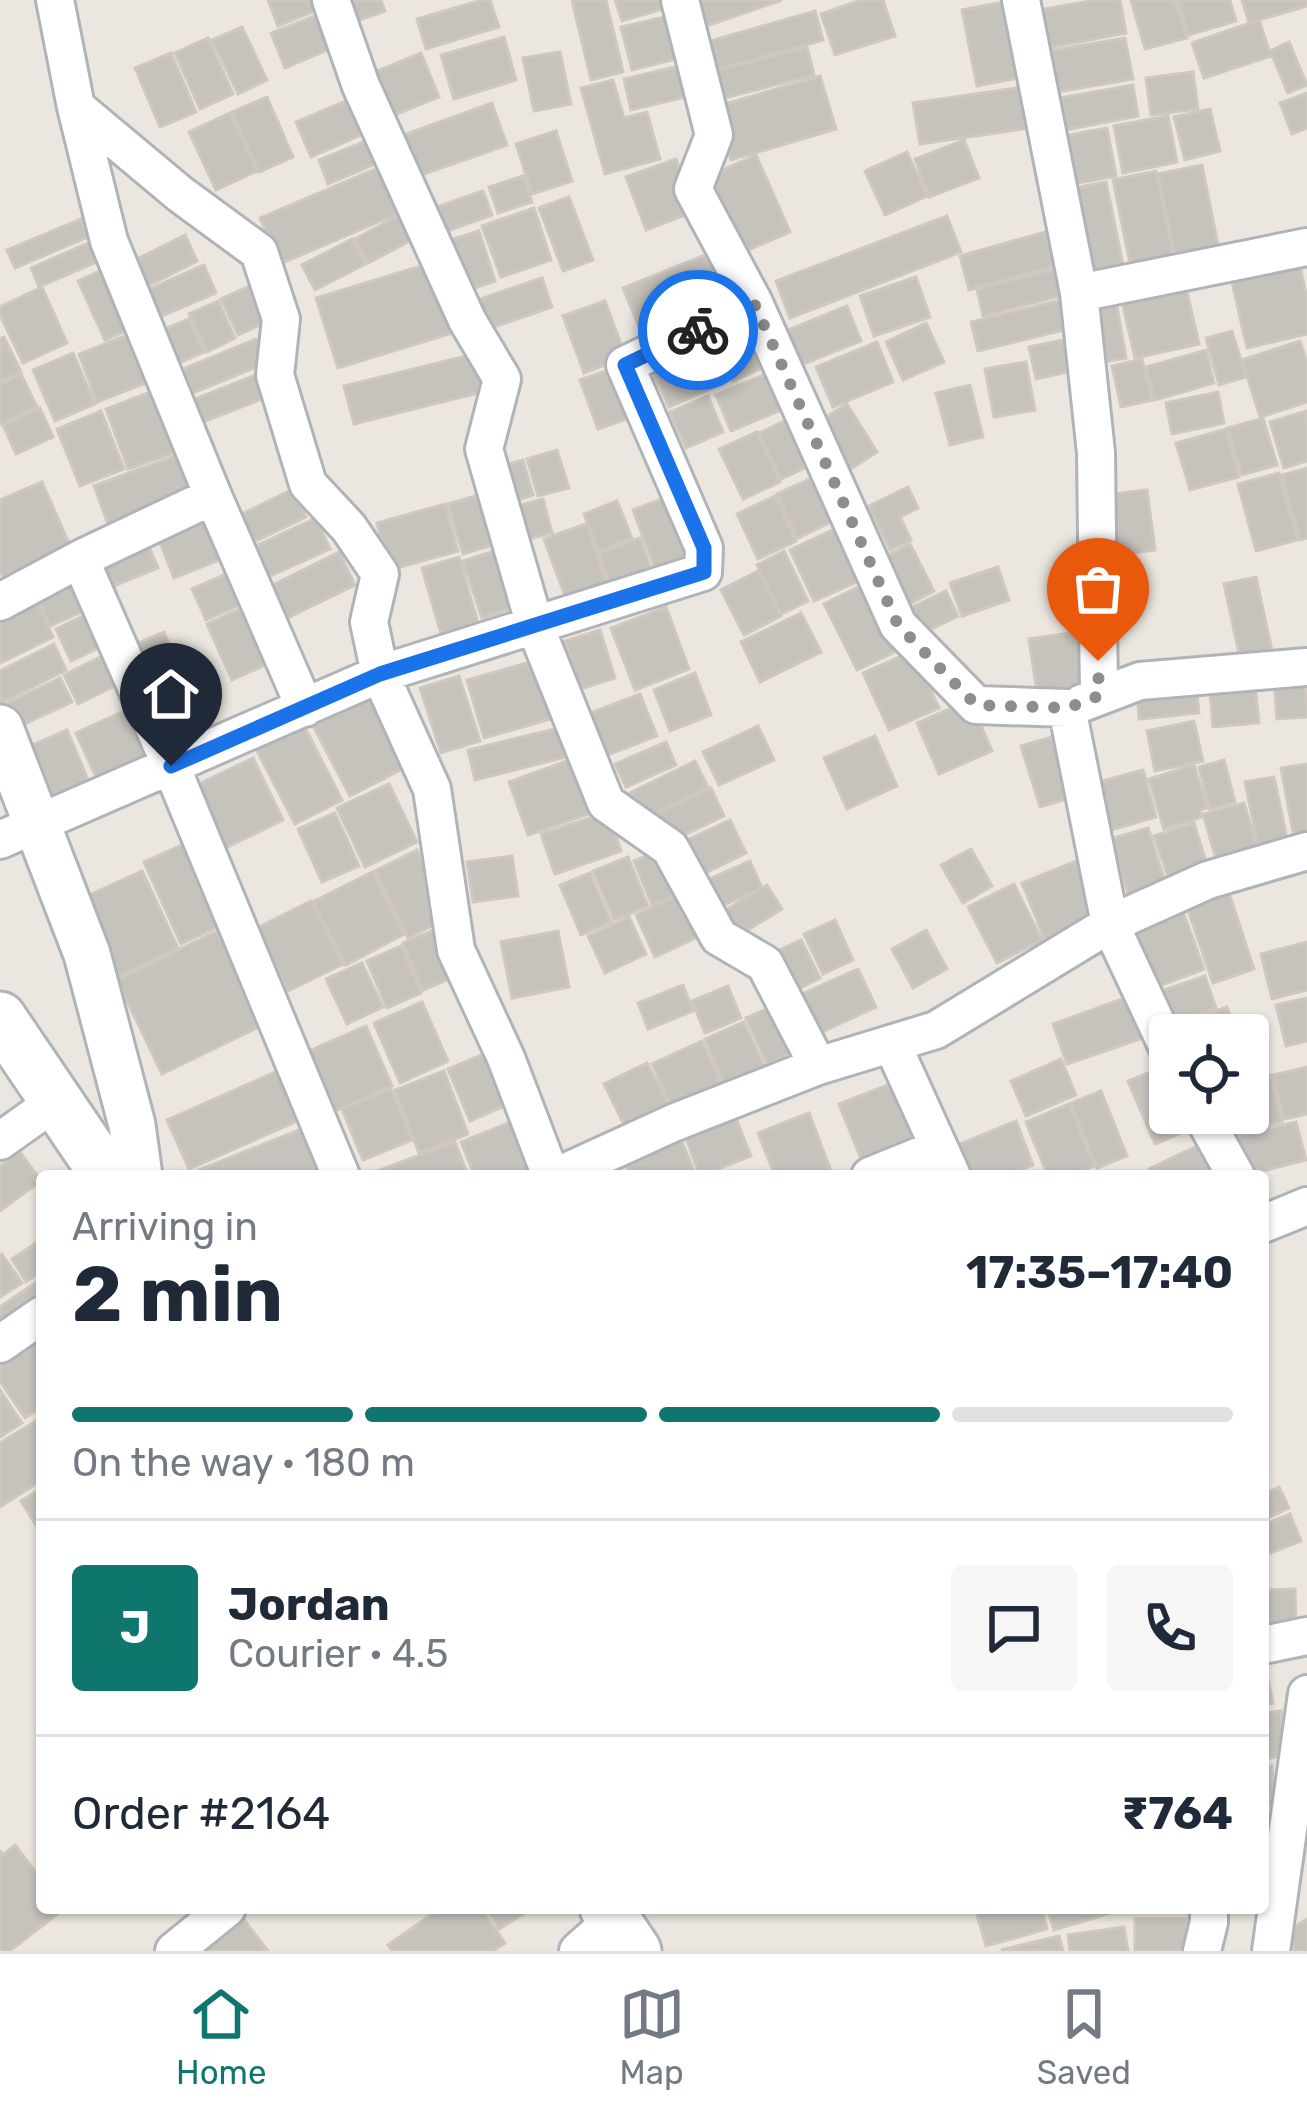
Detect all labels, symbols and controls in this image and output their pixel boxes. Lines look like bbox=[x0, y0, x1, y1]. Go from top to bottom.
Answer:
courier bbox=[638, 270, 758, 390]
icon: bike bbox=[665, 297, 731, 363]
pin bbox=[1047, 538, 1149, 661]
icon: bag bbox=[1065, 556, 1131, 622]
pin bbox=[120, 643, 222, 766]
icon: home bbox=[138, 661, 204, 727]
map controls bbox=[1149, 1014, 1269, 1134]
button: locate bbox=[1149, 1014, 1269, 1134]
text: Arriving in bbox=[72, 1204, 258, 1250]
text: 17:35–17:40 bbox=[966, 1246, 1233, 1299]
text: 2 min bbox=[72, 1248, 283, 1341]
text: On the way · 180 m bbox=[72, 1440, 415, 1486]
button: chat bbox=[951, 1565, 1077, 1691]
button: phone bbox=[1107, 1565, 1233, 1691]
text: Jordan bbox=[228, 1578, 390, 1631]
text: J bbox=[120, 1601, 150, 1654]
text: Courier · 4.5 bbox=[228, 1631, 448, 1677]
text: Order #2164 bbox=[72, 1787, 330, 1840]
text: ₹764 bbox=[1121, 1787, 1233, 1840]
tab: Home bbox=[176, 1981, 266, 2092]
tab: Map bbox=[619, 1981, 685, 2092]
tab: Saved bbox=[1037, 1981, 1131, 2092]

